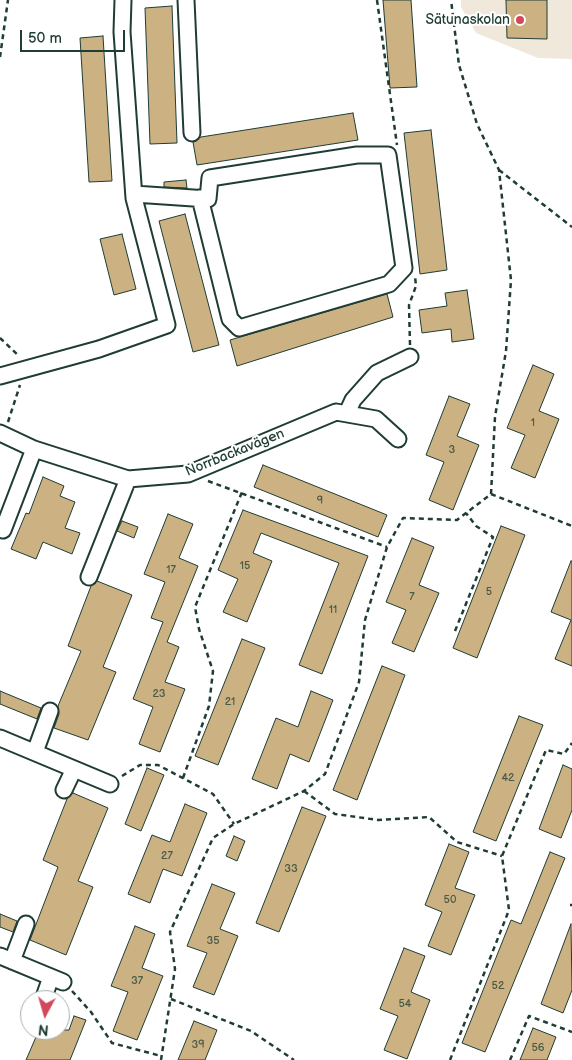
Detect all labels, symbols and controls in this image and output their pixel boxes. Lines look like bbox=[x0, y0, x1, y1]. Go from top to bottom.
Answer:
place label: Sätunaskolan bbox=[425, 12, 510, 28]
marker: Sätunaskolan bbox=[514, 14, 526, 26]
scale bar bbox=[22, 20, 128, 52]
text: 50 m bbox=[28, 29, 62, 48]
house number: 1 bbox=[531, 416, 535, 430]
street label: Norrbackavägen bbox=[183, 426, 287, 480]
house number: 3 bbox=[449, 443, 455, 457]
house number: 9 bbox=[317, 494, 323, 508]
house number: 15 bbox=[240, 559, 250, 573]
house number: 17 bbox=[166, 563, 176, 577]
house number: 5 bbox=[486, 585, 492, 599]
house number: 7 bbox=[409, 590, 415, 604]
house number: 11 bbox=[329, 603, 337, 617]
house number: 23 bbox=[152, 687, 166, 701]
house number: 21 bbox=[225, 695, 235, 709]
house number: 42 bbox=[501, 771, 515, 785]
house number: 27 bbox=[161, 849, 173, 863]
house number: 33 bbox=[284, 862, 298, 876]
house number: 50 bbox=[444, 893, 456, 907]
house number: 35 bbox=[206, 934, 220, 948]
house number: 37 bbox=[131, 974, 143, 988]
house number: 52 bbox=[492, 979, 504, 993]
north arrow bbox=[20, 990, 70, 1040]
house number: 54 bbox=[398, 997, 412, 1011]
text: N bbox=[37, 1020, 50, 1038]
house number: 39 bbox=[191, 1038, 205, 1052]
house number: 56 bbox=[531, 1041, 545, 1055]

